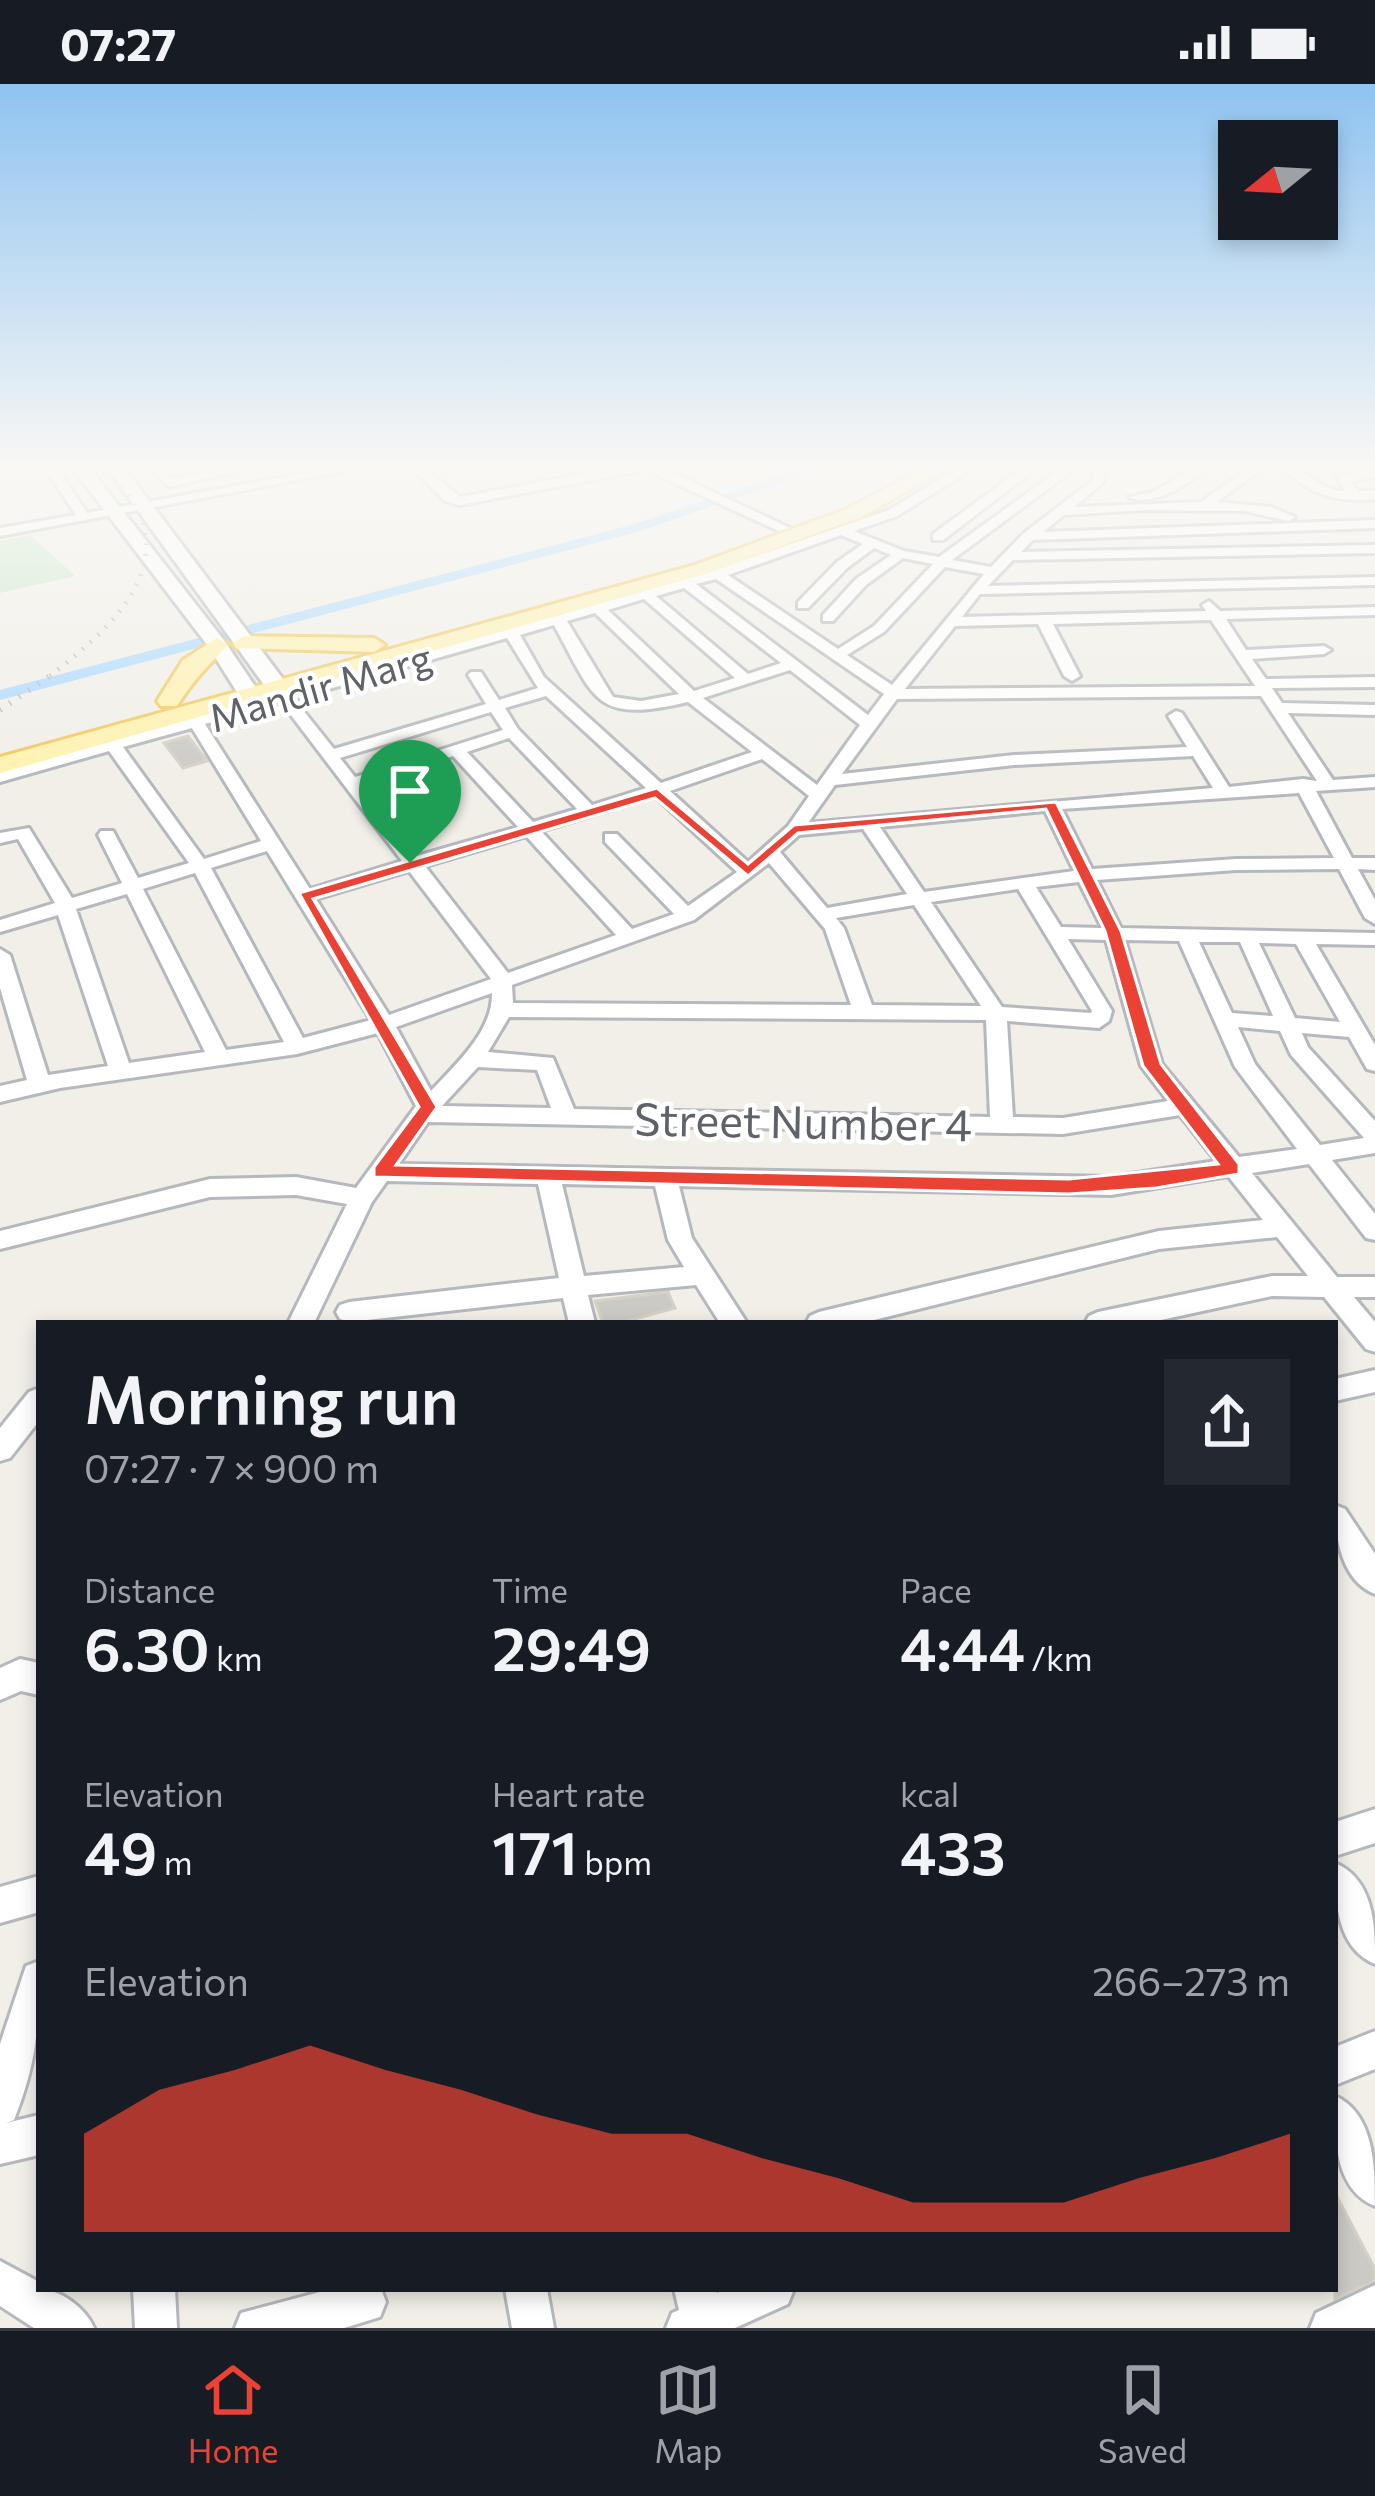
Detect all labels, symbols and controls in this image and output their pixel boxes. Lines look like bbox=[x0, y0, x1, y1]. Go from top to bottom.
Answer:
text: 07:27 bbox=[60, 15, 176, 70]
north arrow bbox=[1218, 120, 1338, 240]
map controls bbox=[1218, 120, 1338, 240]
street label: Mandir Marg bbox=[203, 631, 437, 741]
pin bbox=[359, 740, 461, 863]
icon: arrive bbox=[377, 758, 443, 824]
street label: Street Number 4 bbox=[633, 1090, 973, 1150]
text: Morning run bbox=[84, 1357, 459, 1438]
button: share bbox=[1164, 1359, 1290, 1485]
text: 07:27 · 7 × 900 m bbox=[84, 1443, 379, 1491]
text: Distance bbox=[84, 1569, 215, 1610]
text: Time bbox=[492, 1569, 568, 1610]
text: Pace bbox=[900, 1569, 972, 1610]
text: 6.30 bbox=[84, 1610, 210, 1683]
text: 29:49 bbox=[492, 1610, 651, 1683]
text: 4:44 bbox=[900, 1610, 1025, 1683]
text: km bbox=[210, 1637, 263, 1678]
text: /km bbox=[1025, 1637, 1093, 1678]
text: Elevation bbox=[84, 1773, 223, 1814]
text: Heart rate bbox=[492, 1773, 645, 1814]
text: kcal bbox=[900, 1773, 959, 1814]
text: 49 bbox=[84, 1814, 157, 1887]
text: 171 bbox=[492, 1814, 578, 1887]
text: 433 bbox=[900, 1814, 1006, 1887]
text: m bbox=[157, 1841, 192, 1882]
text: bpm bbox=[578, 1841, 652, 1882]
text: Elevation bbox=[84, 1956, 249, 2004]
text: 266–273 m bbox=[1092, 1956, 1290, 2004]
tab: Home bbox=[188, 2357, 279, 2470]
tab: Map bbox=[654, 2357, 722, 2470]
tab: Saved bbox=[1098, 2357, 1187, 2470]

